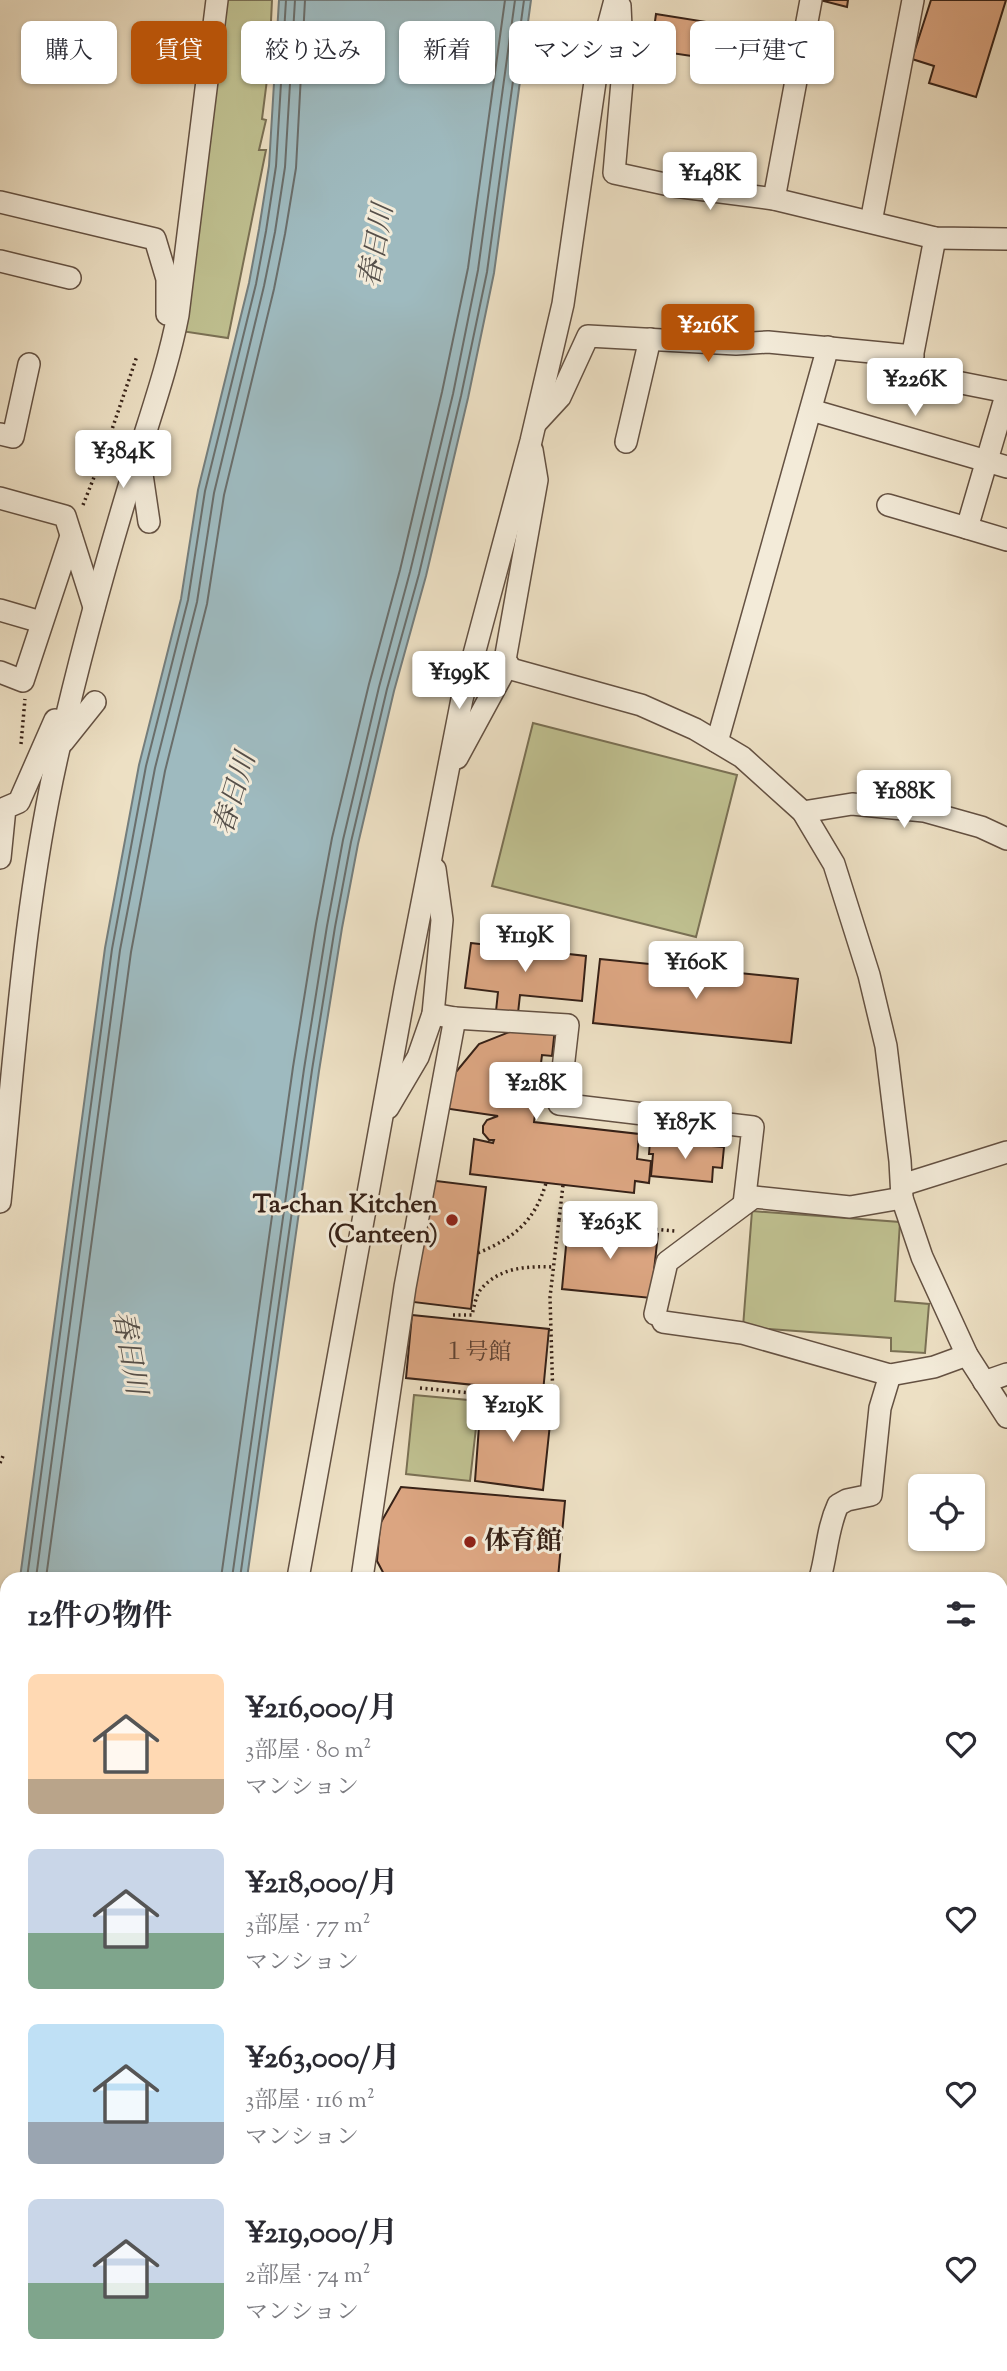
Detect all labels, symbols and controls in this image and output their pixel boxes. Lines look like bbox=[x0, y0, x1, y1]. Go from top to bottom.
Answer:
chip: 購入 bbox=[21, 21, 117, 84]
chip: 賃貸 bbox=[131, 21, 227, 84]
chip: 絞り込み bbox=[241, 21, 385, 84]
chip: 新着 bbox=[399, 21, 495, 84]
chip: マンション bbox=[509, 21, 676, 84]
chip: 一戸建て bbox=[690, 21, 834, 84]
pin: ¥148K bbox=[661, 152, 759, 212]
text: ¥148K bbox=[679, 158, 741, 191]
water label: 春日川 bbox=[351, 198, 406, 291]
pin: ¥216K bbox=[659, 304, 757, 364]
text: ¥216K bbox=[677, 310, 739, 343]
pin: ¥226K bbox=[866, 358, 964, 418]
text: ¥226K bbox=[883, 364, 947, 397]
pin: ¥384K bbox=[74, 430, 172, 490]
text: ¥384K bbox=[91, 436, 155, 469]
pin: ¥199K bbox=[410, 652, 508, 711]
text: ¥199K bbox=[428, 657, 490, 690]
water label: 春日川 bbox=[205, 745, 268, 840]
pin: ¥188K bbox=[855, 770, 953, 830]
text: ¥188K bbox=[873, 776, 935, 809]
pin: ¥119K bbox=[476, 914, 574, 974]
text: ¥119K bbox=[496, 920, 554, 953]
pin: ¥160K bbox=[647, 942, 745, 1001]
text: ¥160K bbox=[665, 947, 727, 980]
pin: ¥218K bbox=[487, 1062, 585, 1122]
text: ¥218K bbox=[505, 1068, 567, 1101]
pin: ¥187K bbox=[636, 1102, 734, 1161]
text: ¥187K bbox=[654, 1107, 716, 1140]
place label: Ta-chan Kitchen (Canteen) bbox=[253, 1187, 439, 1254]
pin: ¥263K bbox=[561, 1202, 659, 1261]
text: ¥263K bbox=[579, 1207, 641, 1240]
marker: Ta-chan Kitchen (Canteen) bbox=[444, 1212, 460, 1228]
water label: 春日川 bbox=[101, 1308, 156, 1401]
house number: １号館 bbox=[443, 1337, 512, 1370]
pin: ¥219K bbox=[464, 1384, 562, 1444]
text: ¥219K bbox=[483, 1390, 543, 1423]
map controls bbox=[908, 1474, 985, 1551]
button: locate bbox=[908, 1474, 985, 1551]
place label: 体育館 bbox=[484, 1524, 562, 1561]
marker: 体育館 bbox=[462, 1534, 478, 1550]
icon: filters bbox=[942, 1595, 980, 1633]
text: 12件の物件 bbox=[28, 1596, 172, 1639]
text: ¥216,000/月 bbox=[245, 1688, 398, 1731]
icon: home bbox=[84, 1702, 168, 1786]
icon: heart bbox=[942, 1725, 980, 1763]
text: 3部屋 · 80 m² bbox=[245, 1735, 371, 1768]
text: マンション bbox=[245, 1772, 359, 1805]
text: ¥218,000/月 bbox=[245, 1863, 398, 1906]
icon: home bbox=[84, 1877, 168, 1961]
icon: heart bbox=[942, 1900, 980, 1938]
text: 3部屋 · 77 m² bbox=[245, 1910, 371, 1943]
text: マンション bbox=[245, 1947, 359, 1980]
text: ¥263,000/月 bbox=[245, 2038, 400, 2081]
icon: home bbox=[84, 2052, 168, 2136]
icon: heart bbox=[942, 2075, 980, 2113]
text: 3部屋 · 116 m² bbox=[245, 2085, 375, 2118]
text: マンション bbox=[245, 2122, 359, 2155]
text: ¥219,000/月 bbox=[245, 2213, 398, 2256]
icon: home bbox=[84, 2227, 168, 2311]
icon: heart bbox=[942, 2250, 980, 2288]
text: 2部屋 · 74 m² bbox=[245, 2260, 371, 2293]
text: マンション bbox=[245, 2297, 359, 2330]

